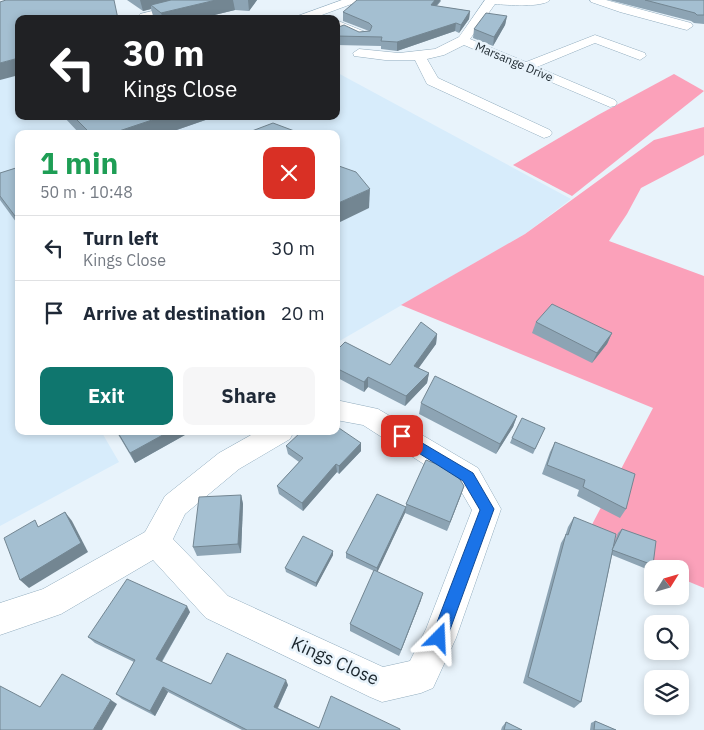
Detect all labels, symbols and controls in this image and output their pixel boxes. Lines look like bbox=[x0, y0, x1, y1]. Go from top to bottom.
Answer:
text: 30 m bbox=[123, 30, 205, 76]
icon: left bbox=[40, 35, 105, 100]
street label: Marsange Drive bbox=[473, 38, 556, 85]
text: Kings Close bbox=[123, 74, 237, 103]
text: 1 min bbox=[40, 143, 118, 182]
button: close bbox=[263, 147, 315, 199]
text: 50 m · 10:48 bbox=[40, 182, 133, 202]
text: Turn left bbox=[83, 226, 159, 250]
icon: left bbox=[40, 234, 68, 262]
text: 30 m bbox=[271, 236, 315, 260]
text: Kings Close bbox=[83, 250, 166, 270]
icon: arrive bbox=[40, 299, 68, 327]
text: Arrive at destination bbox=[83, 301, 266, 325]
text: 20 m bbox=[281, 301, 325, 325]
button: Exit bbox=[40, 367, 173, 425]
button: Share bbox=[183, 367, 315, 425]
pin bbox=[381, 415, 423, 457]
icon: arrive bbox=[388, 422, 416, 450]
north arrow bbox=[644, 560, 689, 605]
map controls bbox=[644, 560, 689, 715]
position arrow bbox=[412, 611, 464, 663]
button: search bbox=[644, 615, 689, 660]
street label: Kings Close bbox=[288, 631, 383, 690]
button: layers bbox=[644, 670, 689, 715]

